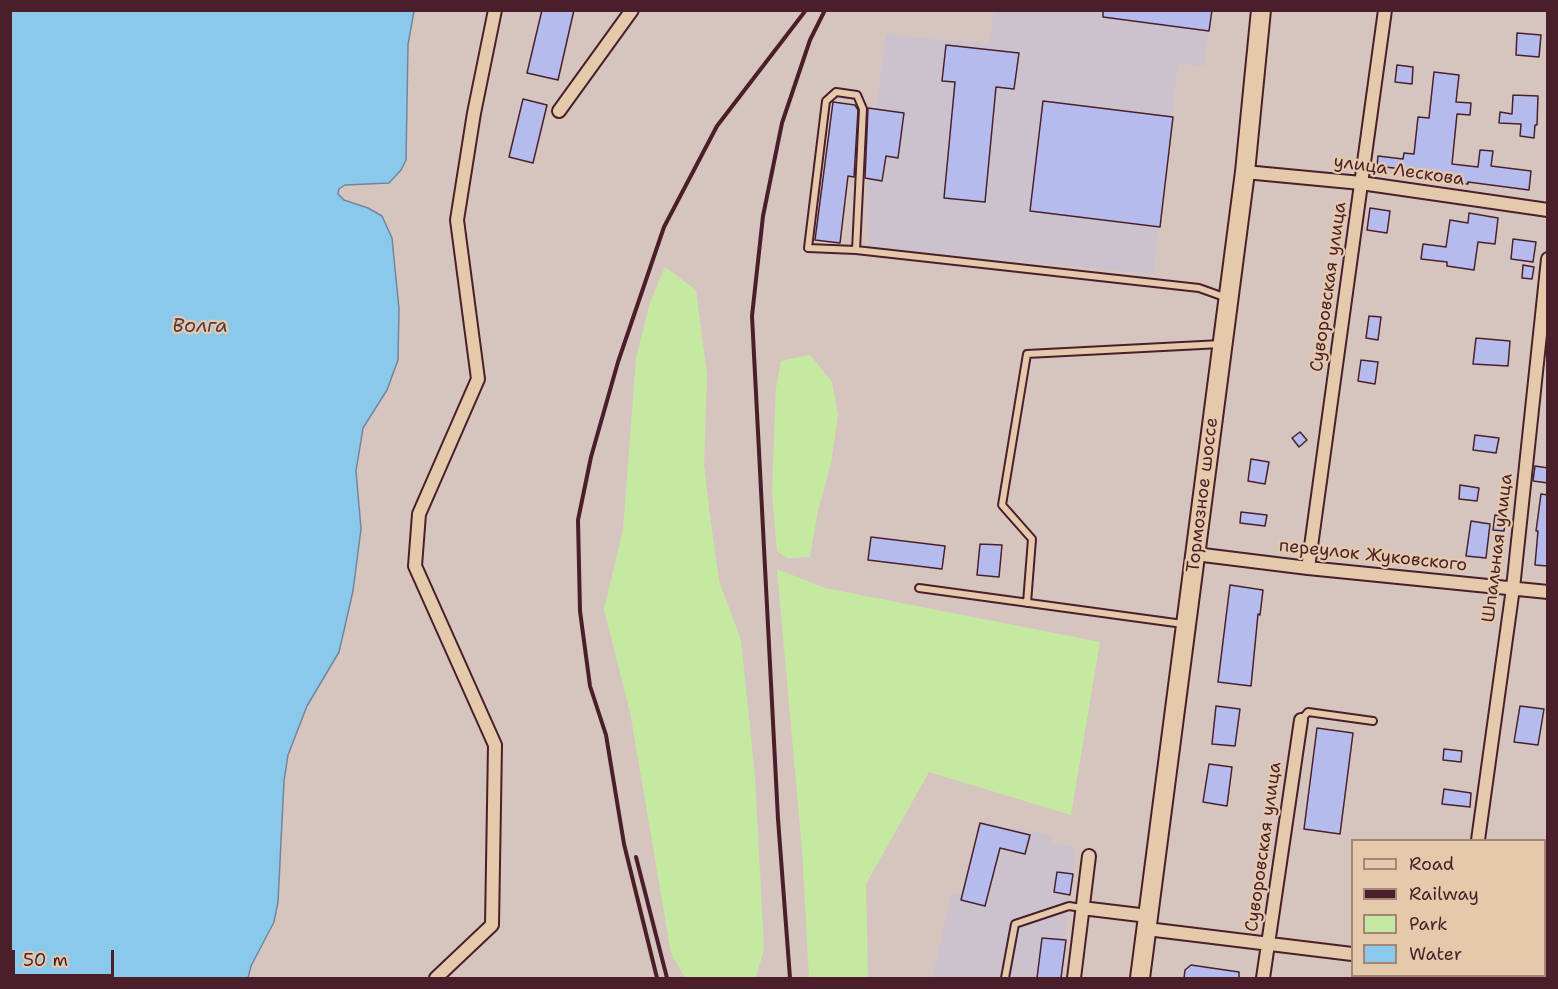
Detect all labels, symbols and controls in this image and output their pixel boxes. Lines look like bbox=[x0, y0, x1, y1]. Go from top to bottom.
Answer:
street label: улица Лескова bbox=[1332, 151, 1466, 191]
street label: Суворовская улица bbox=[1306, 201, 1352, 373]
water label: Волга bbox=[172, 315, 228, 339]
street label: Тормозное шоссе bbox=[1183, 416, 1223, 574]
street label: Шпальная улица bbox=[1478, 472, 1518, 624]
street label: переулок Жуковского bbox=[1278, 535, 1468, 577]
street label: Суворовская улица bbox=[1241, 761, 1287, 933]
legend bbox=[1351, 839, 1546, 977]
text: Road bbox=[1409, 852, 1454, 876]
text: Railway bbox=[1409, 882, 1479, 906]
text: Park bbox=[1409, 912, 1448, 936]
scale bar bbox=[15, 938, 117, 976]
text: Water bbox=[1409, 942, 1462, 966]
text: 50 m bbox=[23, 948, 68, 972]

